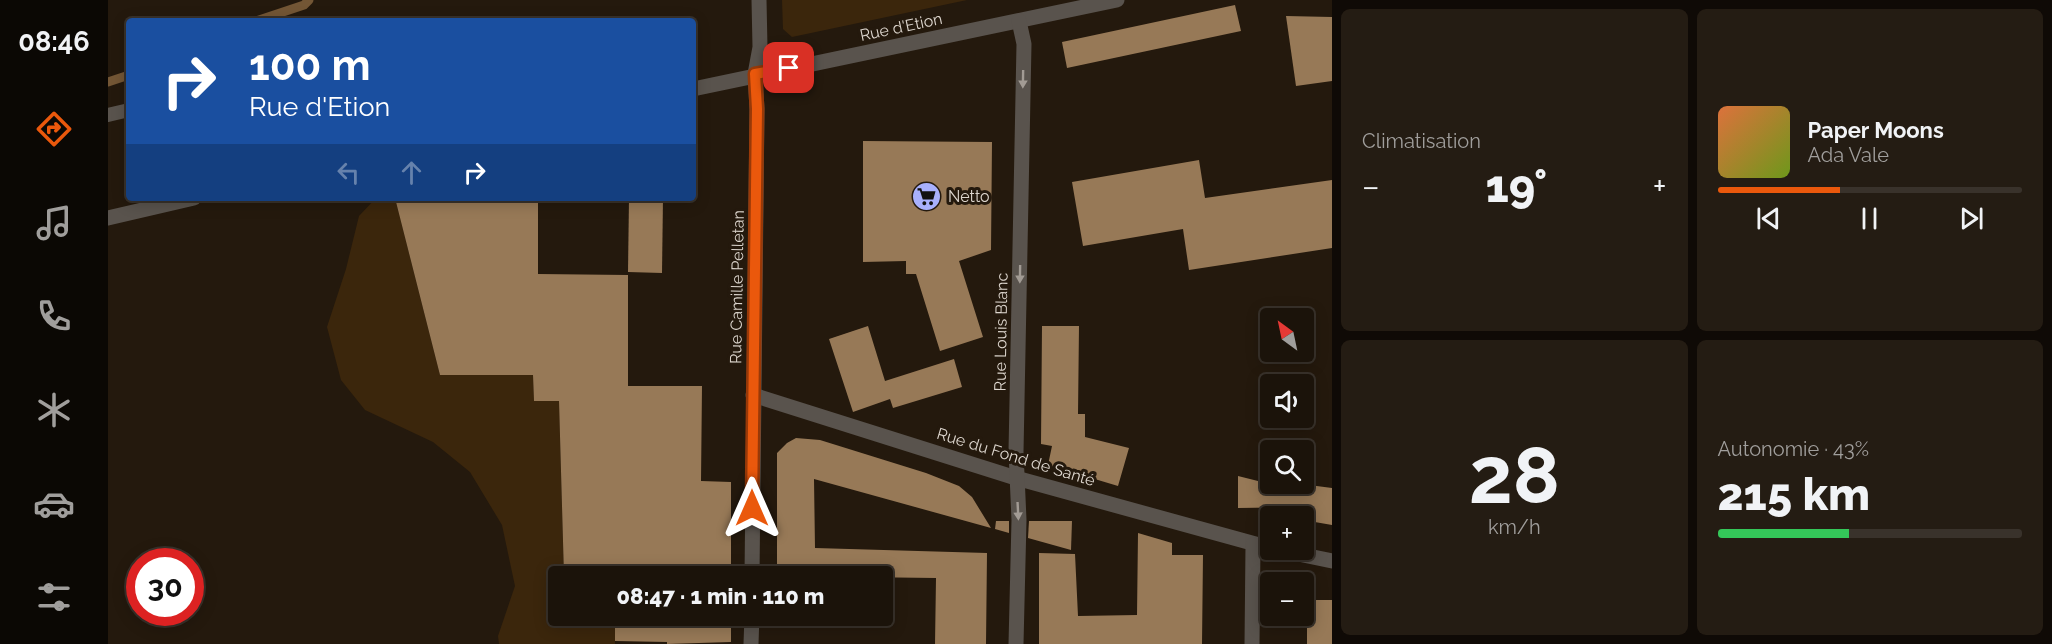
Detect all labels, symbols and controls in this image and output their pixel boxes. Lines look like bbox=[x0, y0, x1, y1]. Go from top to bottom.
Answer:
street label: Rue d'Etion bbox=[858, 9, 944, 45]
text: 08:46 bbox=[18, 26, 90, 57]
text: 100 m bbox=[249, 41, 371, 90]
icon: right bbox=[150, 42, 228, 120]
pin bbox=[763, 42, 814, 93]
icon: arrive bbox=[772, 51, 805, 84]
one-way arrow bbox=[1019, 69, 1028, 88]
text: Rue d'Etion bbox=[249, 91, 390, 122]
icon: directions bbox=[33, 108, 75, 150]
text: Paper Moons bbox=[1808, 117, 1944, 143]
text: Climatisation bbox=[1362, 129, 1481, 153]
text: Ada Vale bbox=[1808, 143, 1889, 167]
icon: left bbox=[332, 156, 365, 189]
icon: ahead bbox=[395, 156, 428, 189]
icon: right bbox=[458, 156, 491, 189]
text: 19° bbox=[1485, 160, 1547, 213]
text: − bbox=[1362, 167, 1380, 206]
text: + bbox=[1653, 167, 1667, 206]
supermarket icon: Netto bbox=[911, 180, 943, 212]
place label: Netto bbox=[948, 187, 990, 206]
icon: music bbox=[33, 202, 75, 244]
icon: previous bbox=[1752, 202, 1785, 235]
icon: pause bbox=[1853, 202, 1886, 235]
icon: next bbox=[1955, 202, 1988, 235]
street label: Rue Camille Pelletan bbox=[726, 210, 748, 364]
one-way arrow bbox=[1015, 264, 1025, 283]
street label: Rue Louis Blanc bbox=[990, 272, 1012, 391]
icon: phone bbox=[33, 295, 75, 337]
north arrow bbox=[1260, 308, 1314, 362]
map controls bbox=[1260, 308, 1314, 626]
button: sound bbox=[1260, 374, 1314, 428]
icon: climate bbox=[33, 389, 75, 431]
street label: Rue du Fond de Santé bbox=[935, 424, 1097, 490]
text: 28 bbox=[1469, 430, 1560, 521]
text: Autonomie · 43% bbox=[1718, 437, 1869, 461]
button: search bbox=[1260, 440, 1314, 494]
text: 215 km bbox=[1718, 468, 1870, 521]
position arrow bbox=[720, 476, 784, 540]
icon: car bbox=[33, 483, 75, 525]
one-way arrow bbox=[1014, 501, 1023, 520]
button: + bbox=[1260, 506, 1314, 560]
text: km/h bbox=[1488, 515, 1541, 539]
speed limit sign: 30 bbox=[126, 548, 204, 626]
button: − bbox=[1260, 572, 1314, 626]
icon: filters bbox=[33, 576, 75, 618]
text: 08:47 · 1 min · 110 m bbox=[617, 583, 824, 609]

